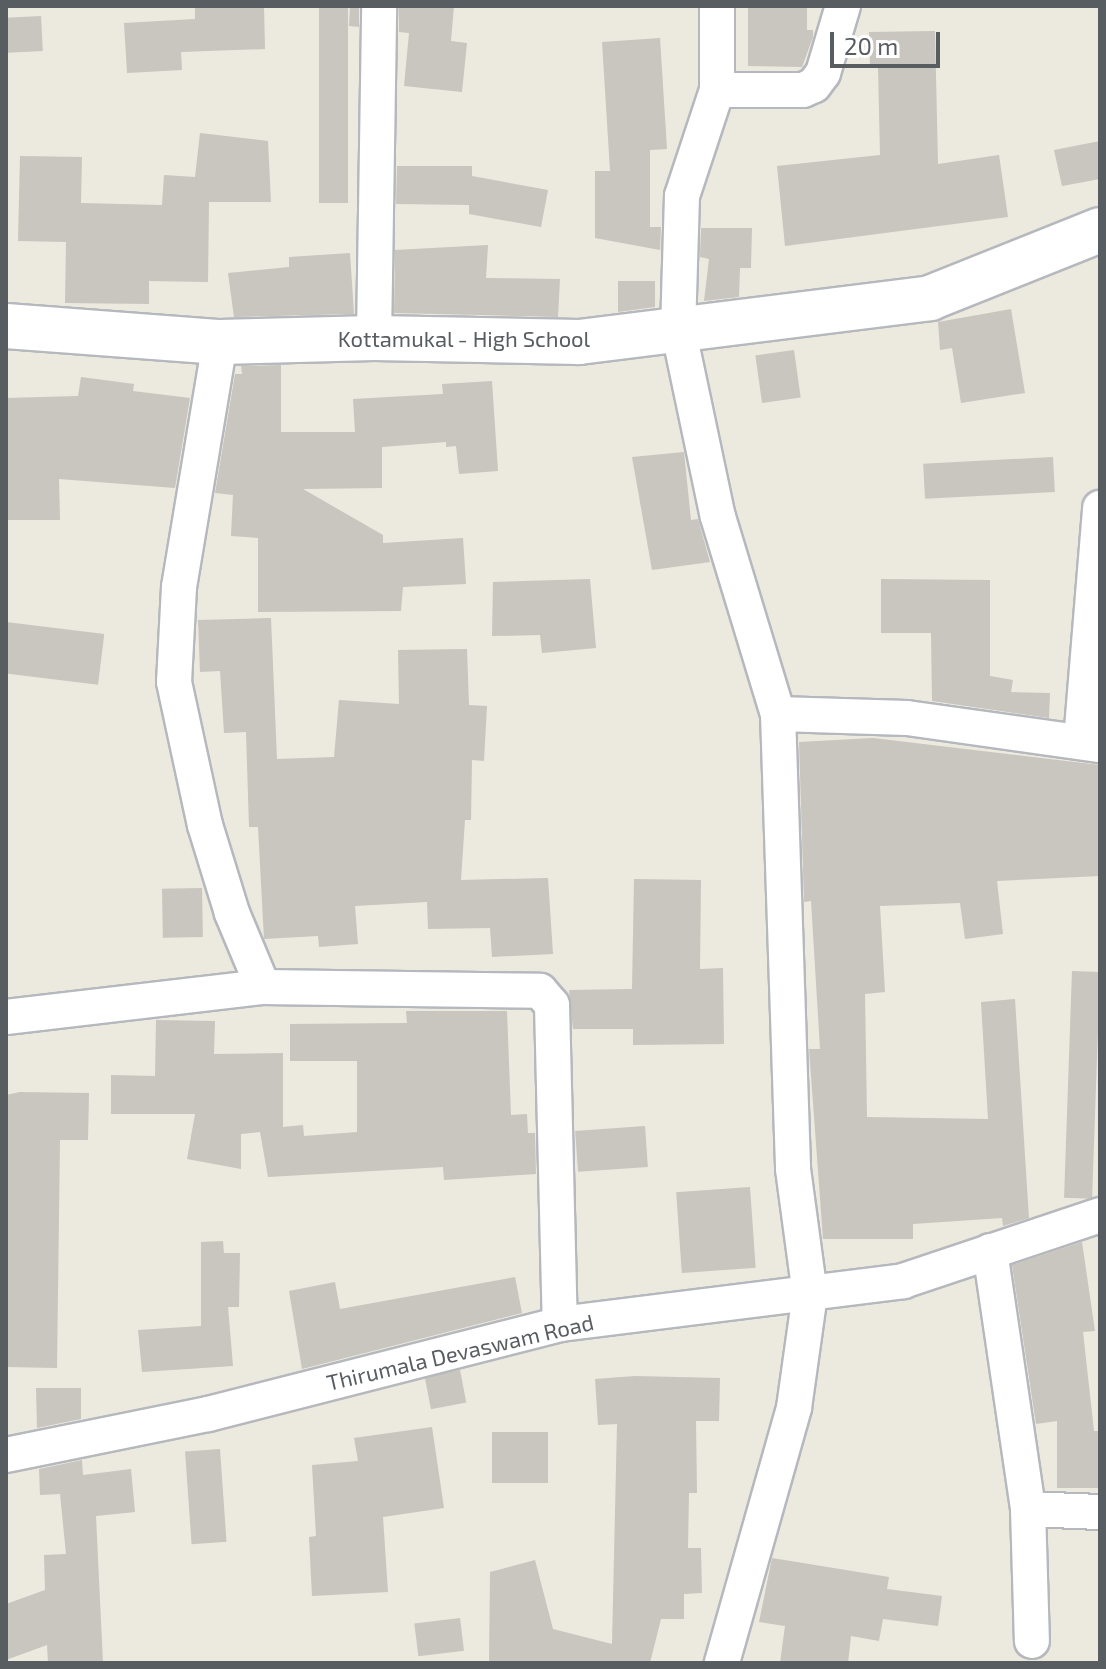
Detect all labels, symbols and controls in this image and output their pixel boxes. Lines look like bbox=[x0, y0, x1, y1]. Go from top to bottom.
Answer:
scale bar bbox=[834, 16, 944, 66]
text: 20 m bbox=[844, 31, 898, 60]
street label: Kottamukal - High School bbox=[338, 326, 590, 352]
street label: Thirumala Devaswam Road bbox=[324, 1308, 596, 1396]

